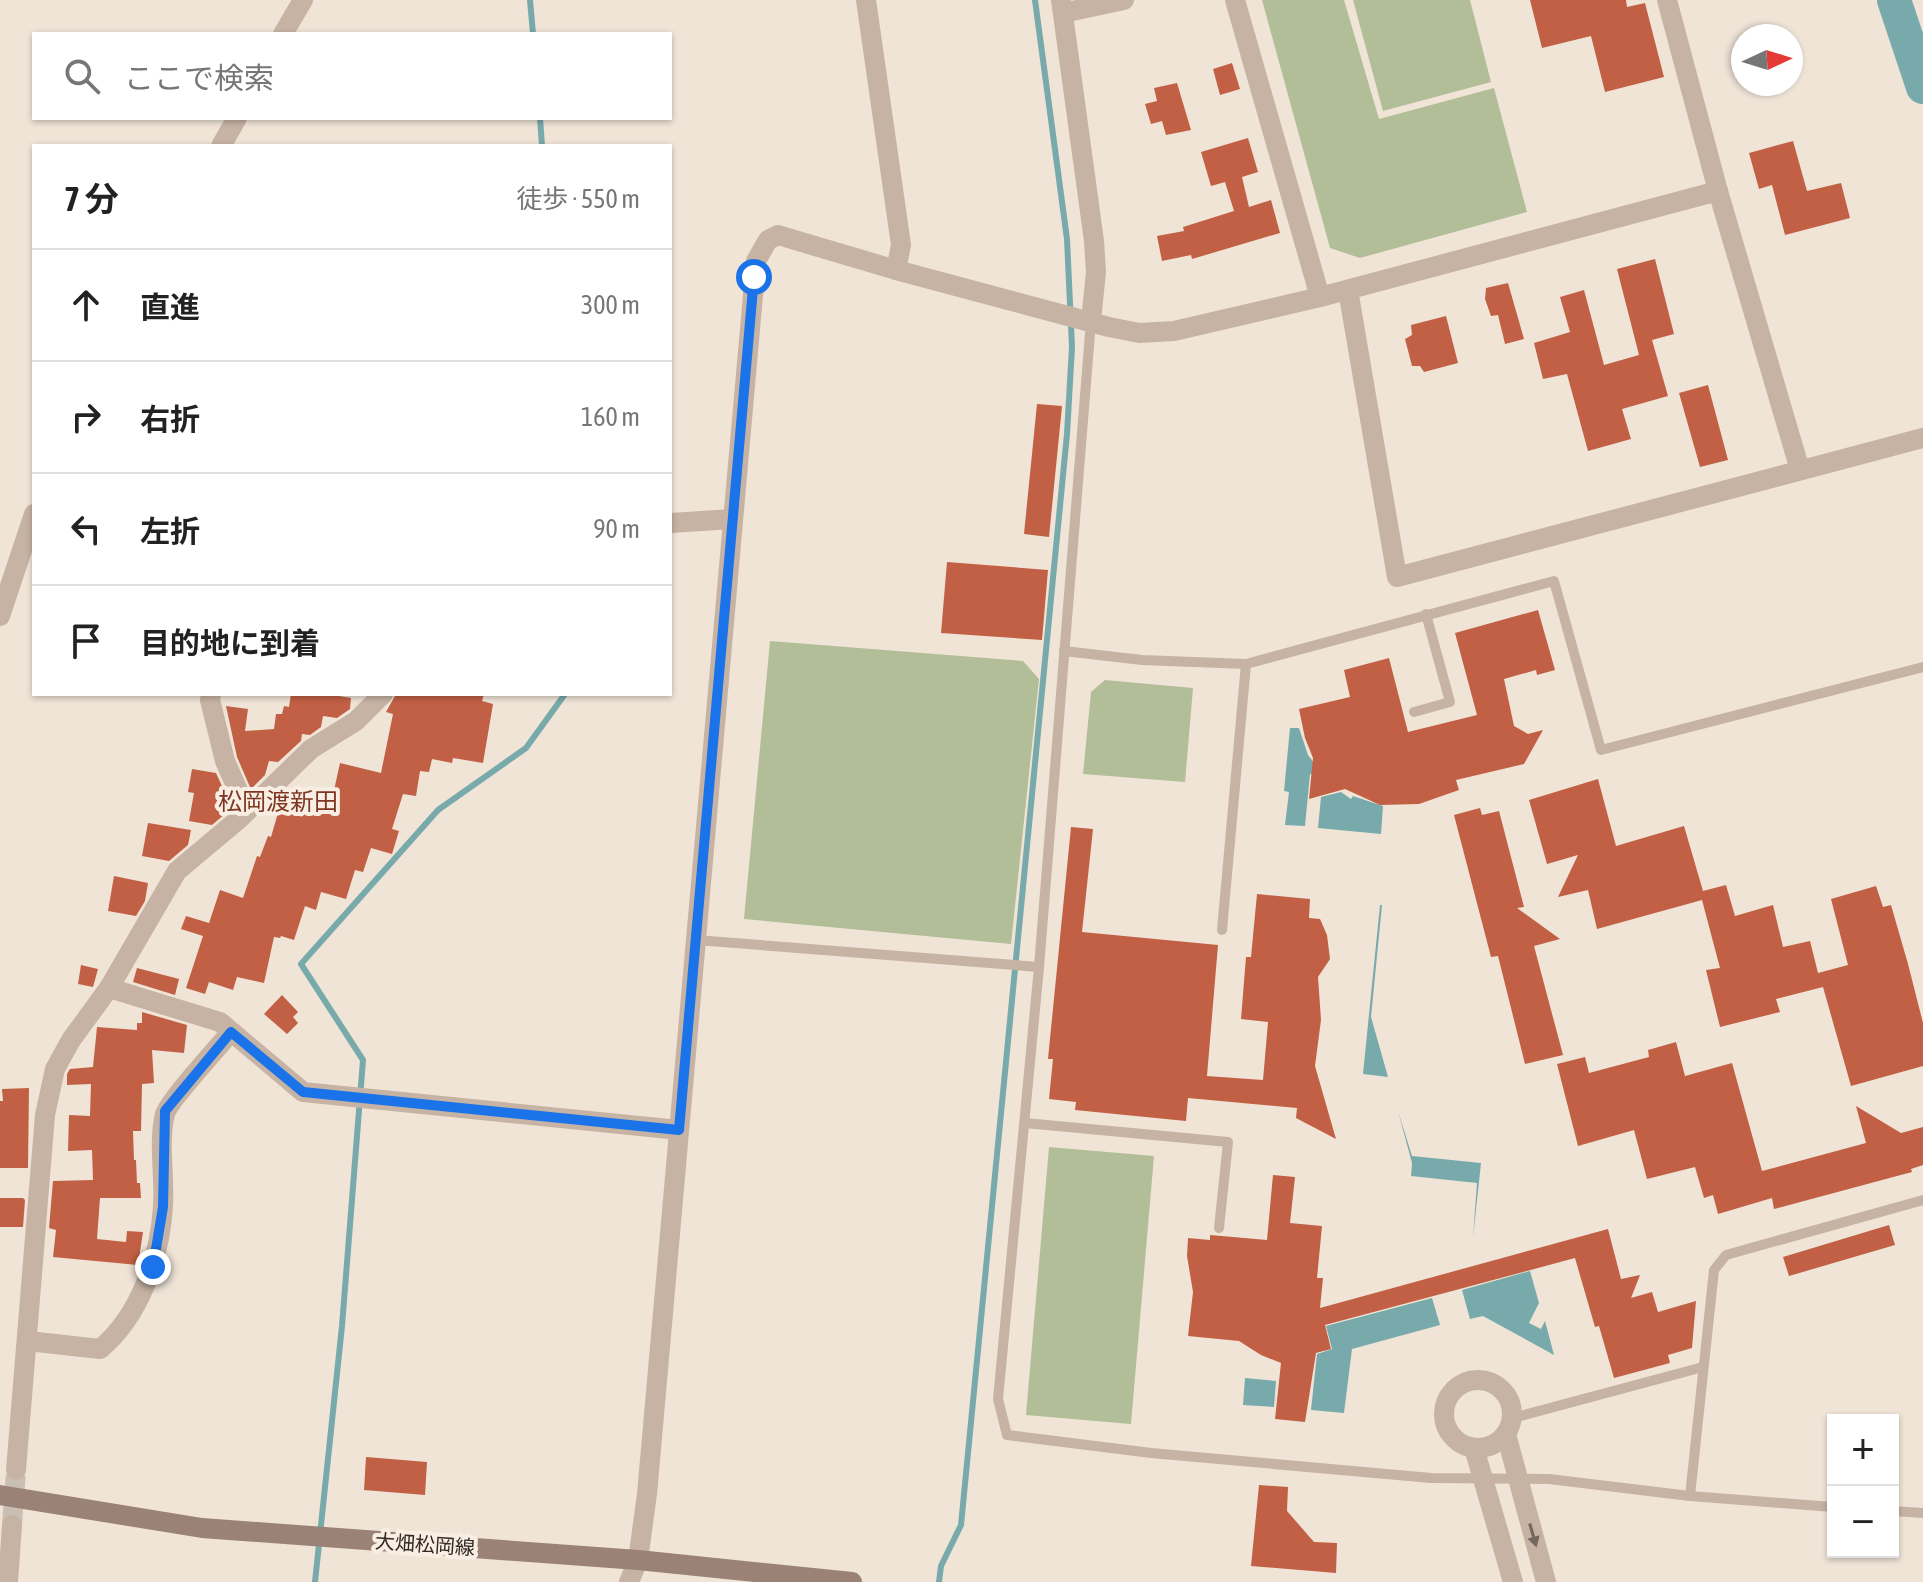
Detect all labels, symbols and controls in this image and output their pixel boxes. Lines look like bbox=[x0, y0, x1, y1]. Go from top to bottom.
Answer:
north arrow bbox=[1731, 24, 1803, 96]
search box bbox=[32, 32, 672, 120]
icon: search bbox=[60, 54, 104, 98]
text: ここで検索 bbox=[124, 61, 274, 95]
text: 7 分 bbox=[64, 179, 119, 218]
text: 徒歩 · 550 m bbox=[516, 184, 640, 214]
route start bbox=[736, 259, 772, 295]
icon: ahead bbox=[64, 283, 108, 327]
text: 直進 bbox=[140, 290, 200, 324]
text: 300 m bbox=[581, 290, 640, 320]
icon: right bbox=[64, 395, 108, 439]
text: 右折 bbox=[140, 402, 200, 436]
text: 160 m bbox=[581, 402, 640, 432]
icon: left bbox=[64, 507, 108, 551]
text: 左折 bbox=[140, 514, 200, 548]
text: 90 m bbox=[593, 514, 640, 544]
icon: arrive bbox=[64, 619, 108, 663]
text: 目的地に到着 bbox=[140, 626, 320, 660]
district label: 松岡渡新田 bbox=[218, 788, 338, 815]
route end bbox=[135, 1249, 171, 1285]
map controls bbox=[1827, 1414, 1899, 1558]
button: + bbox=[1827, 1414, 1899, 1486]
button: − bbox=[1827, 1486, 1899, 1558]
one-way arrow bbox=[1527, 1524, 1540, 1548]
street label: 大畑松岡線 bbox=[374, 1529, 476, 1559]

